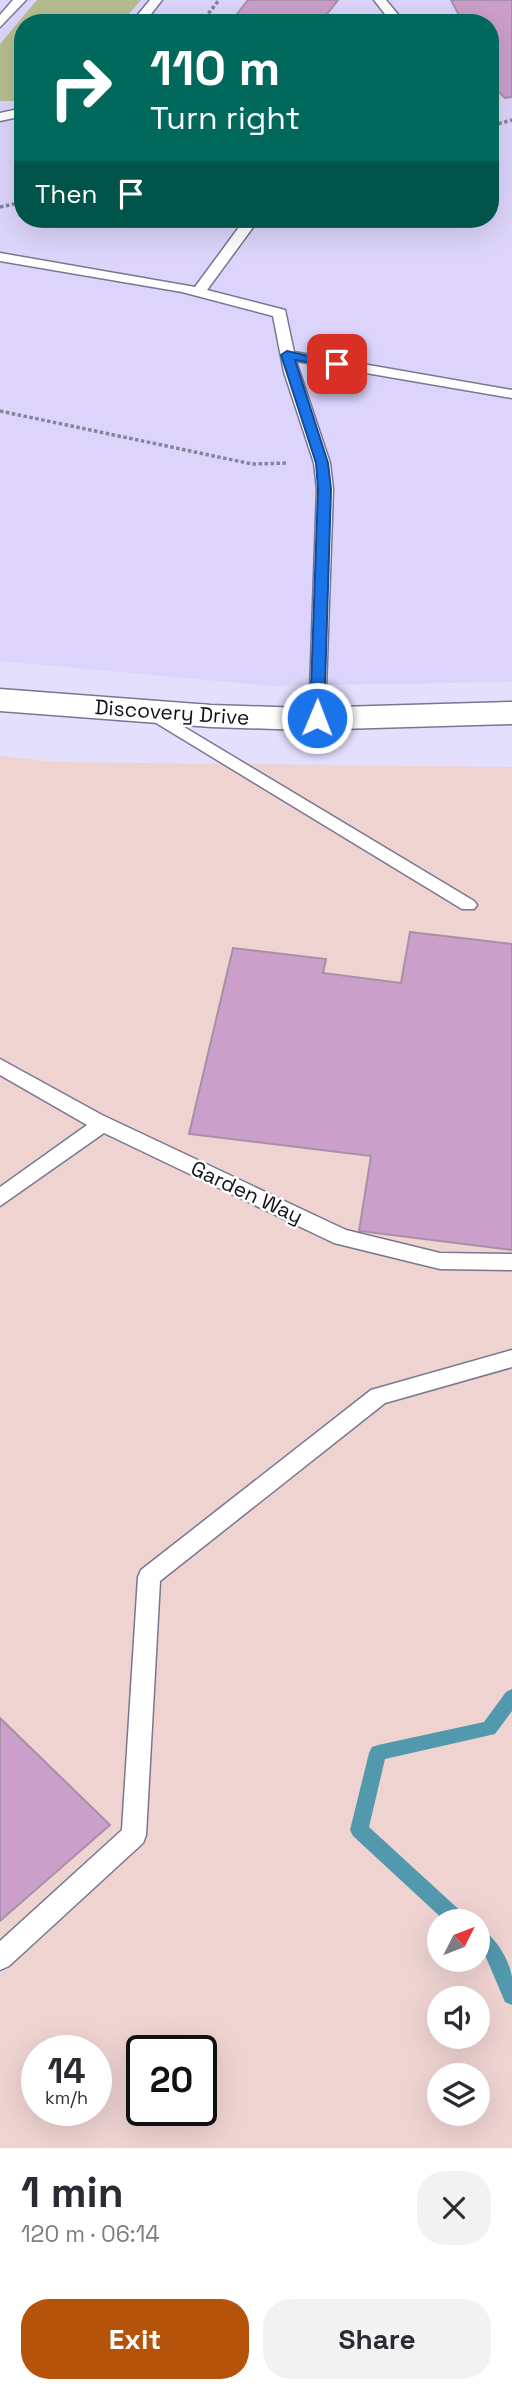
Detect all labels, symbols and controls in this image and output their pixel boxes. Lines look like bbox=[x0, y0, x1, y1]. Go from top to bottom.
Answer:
text: 110 m bbox=[150, 37, 280, 99]
icon: right bbox=[35, 42, 126, 133]
text: Turn right bbox=[150, 98, 300, 138]
icon: arrive bbox=[112, 175, 150, 213]
text: Then bbox=[35, 177, 98, 211]
pin bbox=[307, 334, 367, 394]
icon: arrive bbox=[318, 345, 356, 383]
position arrow bbox=[280, 681, 354, 755]
street label: Discovery Drive bbox=[94, 693, 250, 731]
street label: Garden Way bbox=[187, 1154, 307, 1230]
north arrow bbox=[427, 1909, 490, 1972]
map controls bbox=[427, 1909, 490, 2126]
button: sound bbox=[427, 1986, 490, 2049]
speed limit sign: 20 bbox=[126, 2035, 217, 2126]
text: 14 bbox=[47, 2049, 86, 2093]
button: layers bbox=[427, 2063, 490, 2126]
text: km/h bbox=[45, 2086, 88, 2109]
text: 1 min bbox=[21, 2166, 124, 2219]
button: close bbox=[417, 2171, 491, 2245]
text: 120 m · 06:14 bbox=[21, 2219, 160, 2249]
button: Exit bbox=[21, 2299, 249, 2379]
button: Share bbox=[263, 2299, 491, 2379]

